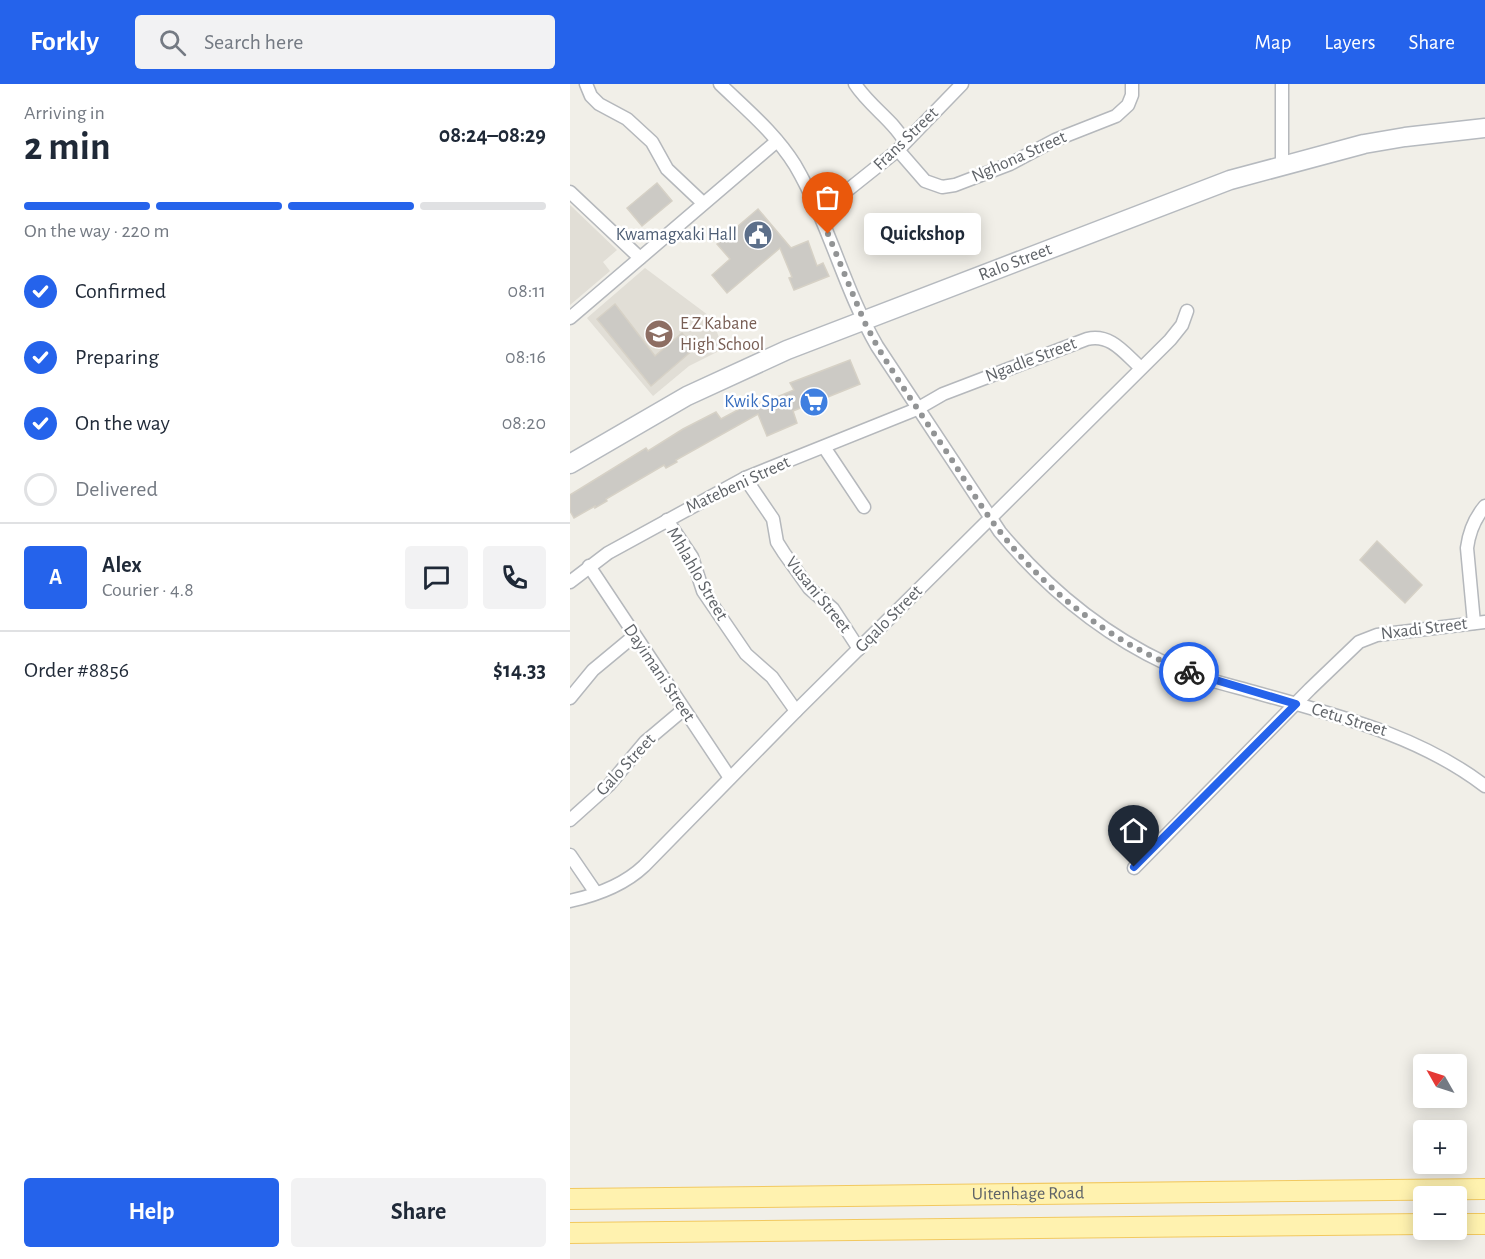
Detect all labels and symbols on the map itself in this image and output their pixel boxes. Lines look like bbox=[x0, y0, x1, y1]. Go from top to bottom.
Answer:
street label: Frans Street bbox=[870, 104, 942, 174]
street label: Nghona Street bbox=[969, 128, 1069, 186]
pin bbox=[802, 172, 853, 234]
callout: Quickshop bbox=[864, 213, 981, 255]
public building icon: Kwamagxaki Hall bbox=[742, 219, 774, 251]
place label: Kwamagxaki Hall bbox=[616, 226, 737, 244]
street label: Ralo Street bbox=[976, 240, 1055, 285]
place label: E Z Kabane High School bbox=[680, 315, 764, 354]
school or university icon: E Z Kabane High School bbox=[643, 318, 675, 350]
street label: Ngadle Street bbox=[983, 334, 1079, 386]
supermarket icon: Kwik Spar bbox=[798, 386, 830, 418]
place label: Kwik Spar bbox=[724, 393, 793, 411]
street label: Matebeni Street bbox=[683, 453, 793, 517]
street label: Mhlahlo Street bbox=[663, 524, 731, 624]
street label: Vusani Street bbox=[782, 554, 854, 637]
street label: Gqalo Street bbox=[852, 582, 926, 656]
street label: Nxadi Street bbox=[1380, 615, 1469, 643]
street label: Dayimani Street bbox=[620, 621, 698, 725]
courier bbox=[1159, 642, 1219, 702]
street label: Cetu Street bbox=[1309, 700, 1389, 740]
street label: Galo Street bbox=[593, 730, 659, 800]
pin bbox=[1108, 805, 1159, 867]
north arrow bbox=[1413, 1054, 1467, 1108]
street label: Uitenhage Road bbox=[972, 1184, 1084, 1204]

